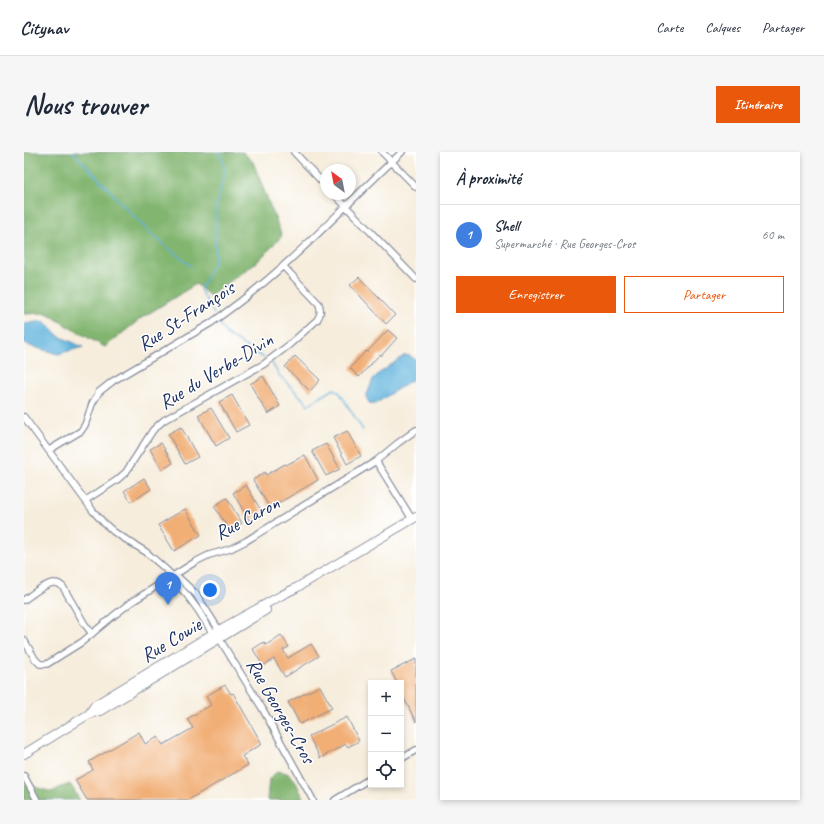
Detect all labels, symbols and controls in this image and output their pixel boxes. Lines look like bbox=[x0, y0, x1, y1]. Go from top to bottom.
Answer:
text: Citynav bbox=[20, 16, 68, 40]
text: Carte bbox=[656, 19, 683, 36]
text: Calques bbox=[705, 19, 740, 36]
text: Partager bbox=[762, 19, 804, 36]
button: Itinéraire bbox=[716, 86, 800, 123]
text: Nous trouver bbox=[24, 87, 147, 122]
north arrow bbox=[320, 164, 356, 200]
text: À proximité bbox=[456, 168, 521, 189]
text: Shell bbox=[494, 217, 519, 236]
text: 1 bbox=[466, 227, 472, 243]
text: 60 m bbox=[762, 227, 784, 243]
text: Supermarché · Rue Georges-Cros bbox=[494, 236, 635, 252]
street label: Rue St-François bbox=[133, 274, 241, 356]
button: Enregistrer bbox=[456, 276, 616, 313]
button: Partager bbox=[624, 276, 784, 313]
street label: Rue du Verbe-Divin bbox=[154, 327, 278, 415]
street label: Rue Caron bbox=[210, 490, 285, 545]
pin: 1 bbox=[155, 572, 181, 605]
your location bbox=[200, 580, 220, 600]
street label: Rue Cowie bbox=[136, 611, 207, 668]
street label: Rue Georges-Cros bbox=[241, 654, 322, 770]
map controls bbox=[368, 680, 404, 788]
button: + bbox=[368, 680, 404, 716]
button: − bbox=[368, 716, 404, 752]
button: locate bbox=[368, 752, 404, 788]

